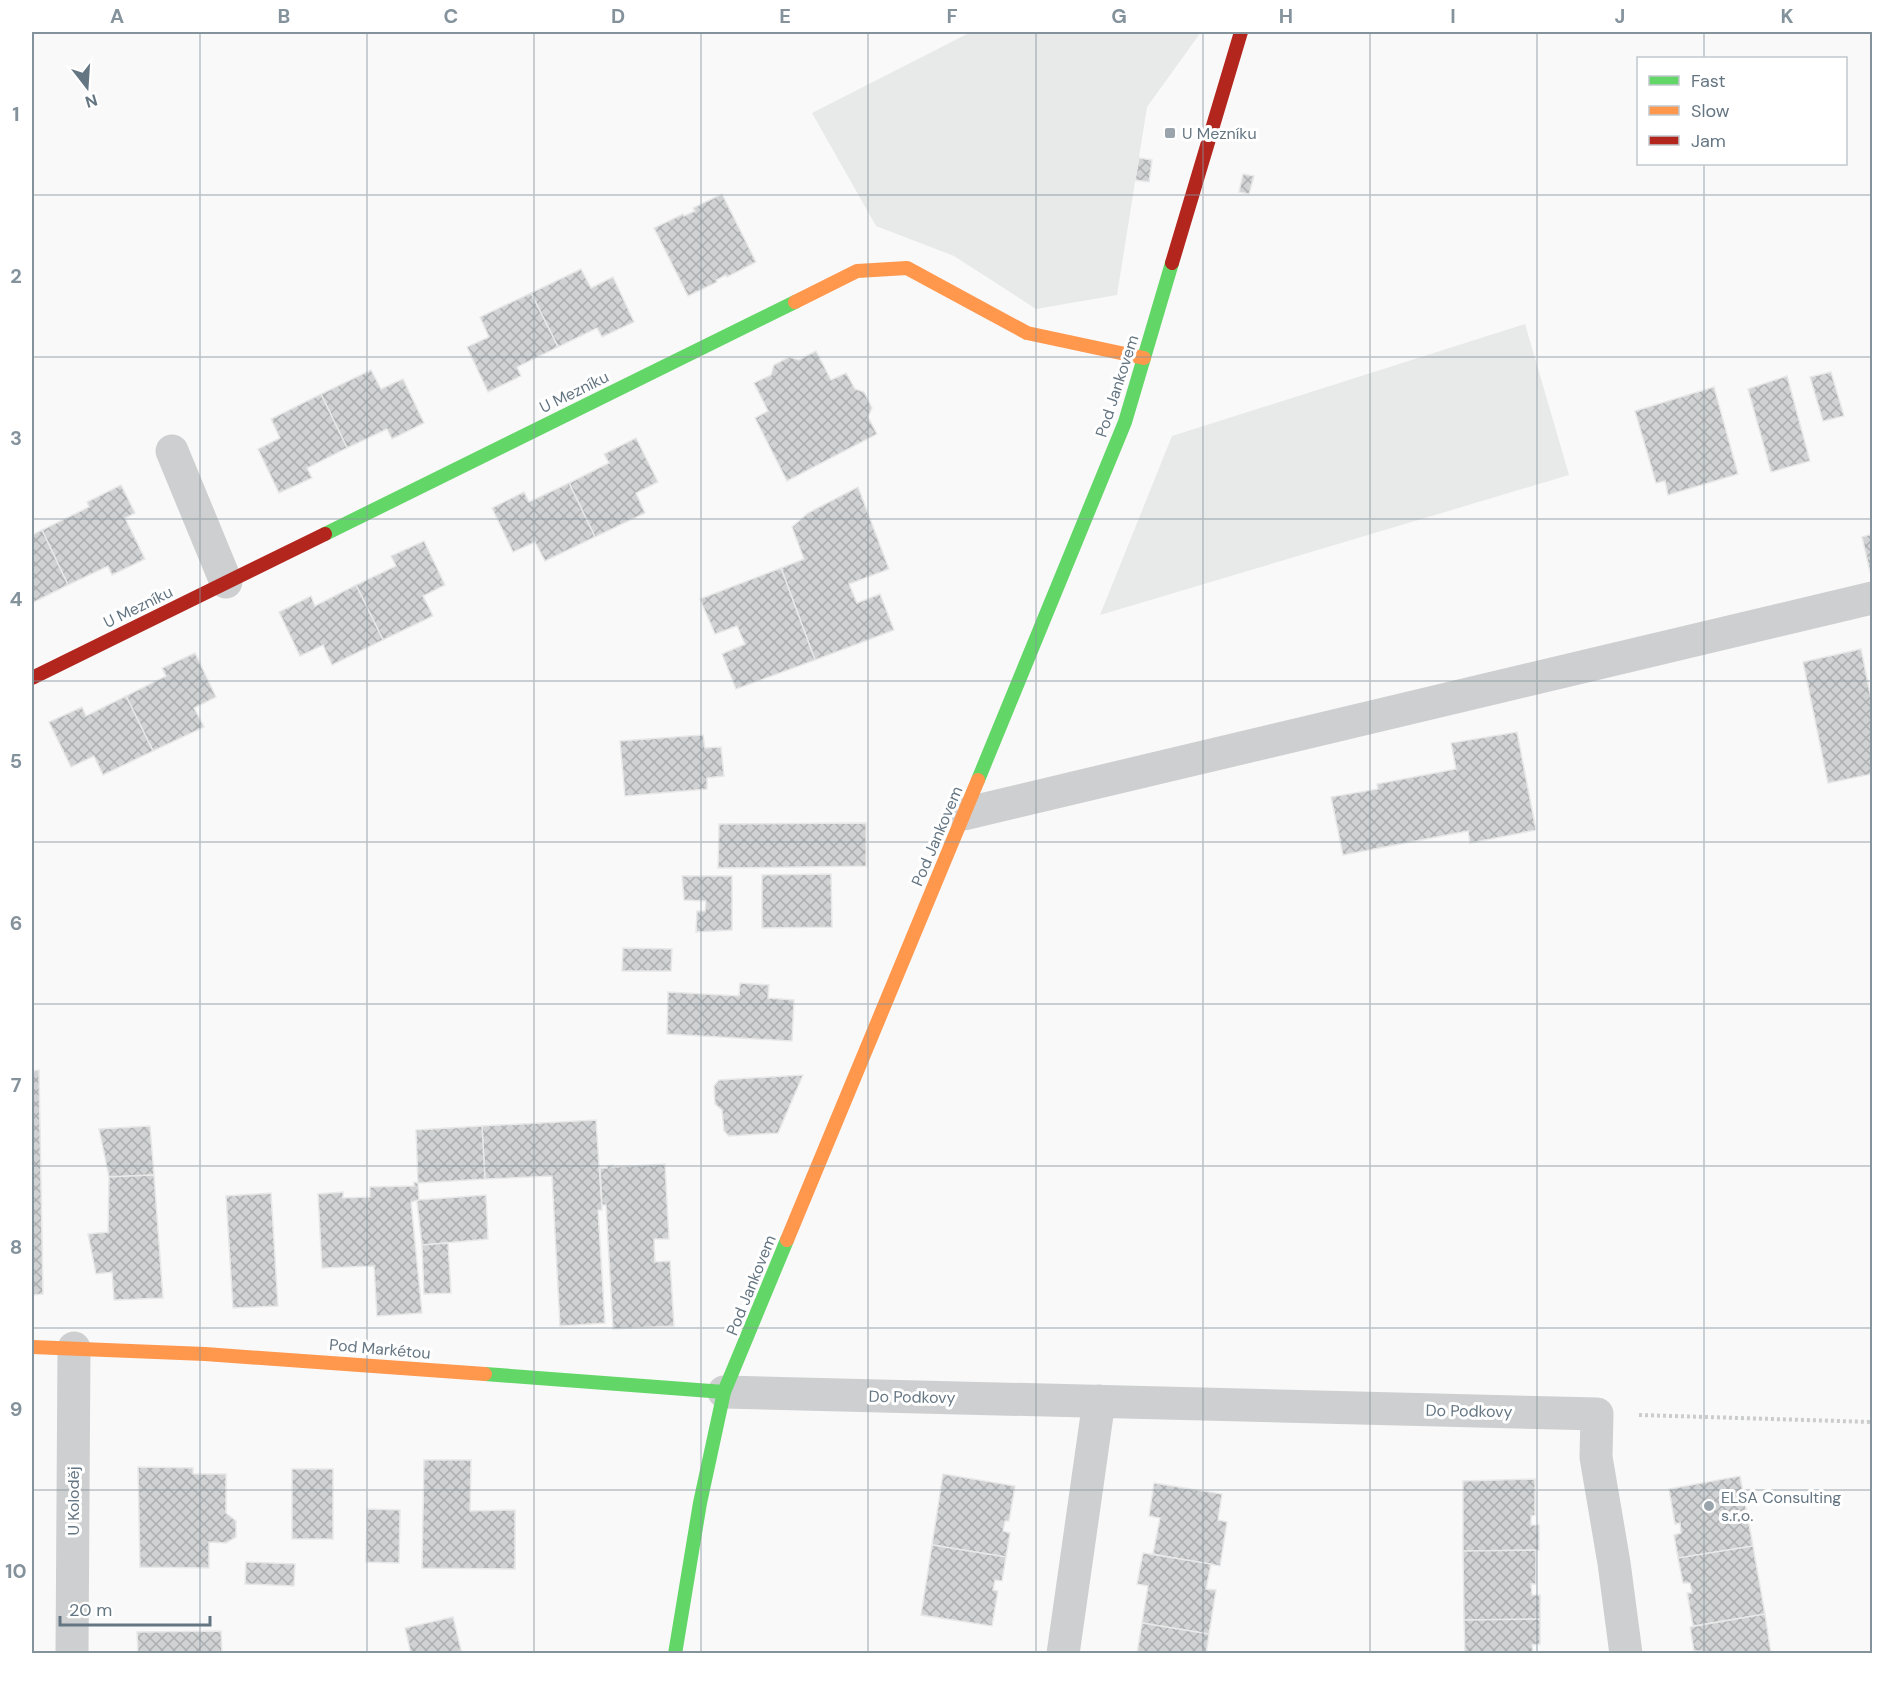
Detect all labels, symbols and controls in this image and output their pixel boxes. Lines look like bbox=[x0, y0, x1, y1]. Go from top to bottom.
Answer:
text: A bbox=[110, 3, 124, 29]
text: B bbox=[278, 3, 290, 29]
text: C bbox=[444, 3, 458, 29]
text: D bbox=[611, 3, 625, 29]
text: E bbox=[779, 3, 791, 29]
text: F bbox=[946, 3, 958, 29]
text: G bbox=[1111, 3, 1127, 29]
text: H bbox=[1279, 3, 1293, 29]
text: I bbox=[1450, 3, 1456, 29]
text: J bbox=[1615, 3, 1625, 29]
text: K bbox=[1780, 3, 1794, 29]
north arrow bbox=[57, 57, 117, 117]
legend bbox=[1637, 57, 1847, 165]
text: Fast bbox=[1691, 69, 1726, 93]
text: N bbox=[83, 89, 100, 113]
text: Slow bbox=[1691, 99, 1730, 123]
text: 1 bbox=[12, 101, 20, 127]
place label: U Mezníku bbox=[1182, 123, 1257, 144]
marker: U Mezníku bbox=[1163, 126, 1177, 140]
text: Jam bbox=[1691, 129, 1726, 153]
text: 2 bbox=[10, 263, 22, 289]
street label: Pod Jankovem bbox=[1091, 332, 1143, 440]
street label: U Mezníku bbox=[536, 366, 612, 418]
text: 3 bbox=[10, 425, 22, 451]
street label: U Mezníku bbox=[100, 581, 176, 633]
text: 4 bbox=[10, 586, 23, 612]
text: 5 bbox=[10, 748, 22, 774]
street label: Pod Jankovem bbox=[907, 783, 967, 889]
text: 6 bbox=[10, 910, 22, 936]
text: 7 bbox=[11, 1072, 22, 1098]
street label: Pod Jankovem bbox=[721, 1232, 781, 1338]
text: 8 bbox=[10, 1234, 22, 1260]
street label: Pod Markétou bbox=[328, 1334, 432, 1364]
street label: Do Podkovy bbox=[868, 1386, 956, 1408]
text: 9 bbox=[10, 1396, 22, 1422]
street label: Do Podkovy bbox=[1425, 1400, 1513, 1422]
street label: U Koloděj bbox=[63, 1466, 84, 1536]
place label: ELSA Consulting s.r.o. bbox=[1721, 1487, 1841, 1526]
marker: ELSA Consulting s.r.o. bbox=[1702, 1499, 1716, 1513]
text: 10 bbox=[5, 1558, 27, 1584]
scale bar bbox=[60, 1589, 210, 1627]
text: 20 m bbox=[69, 1598, 112, 1622]

